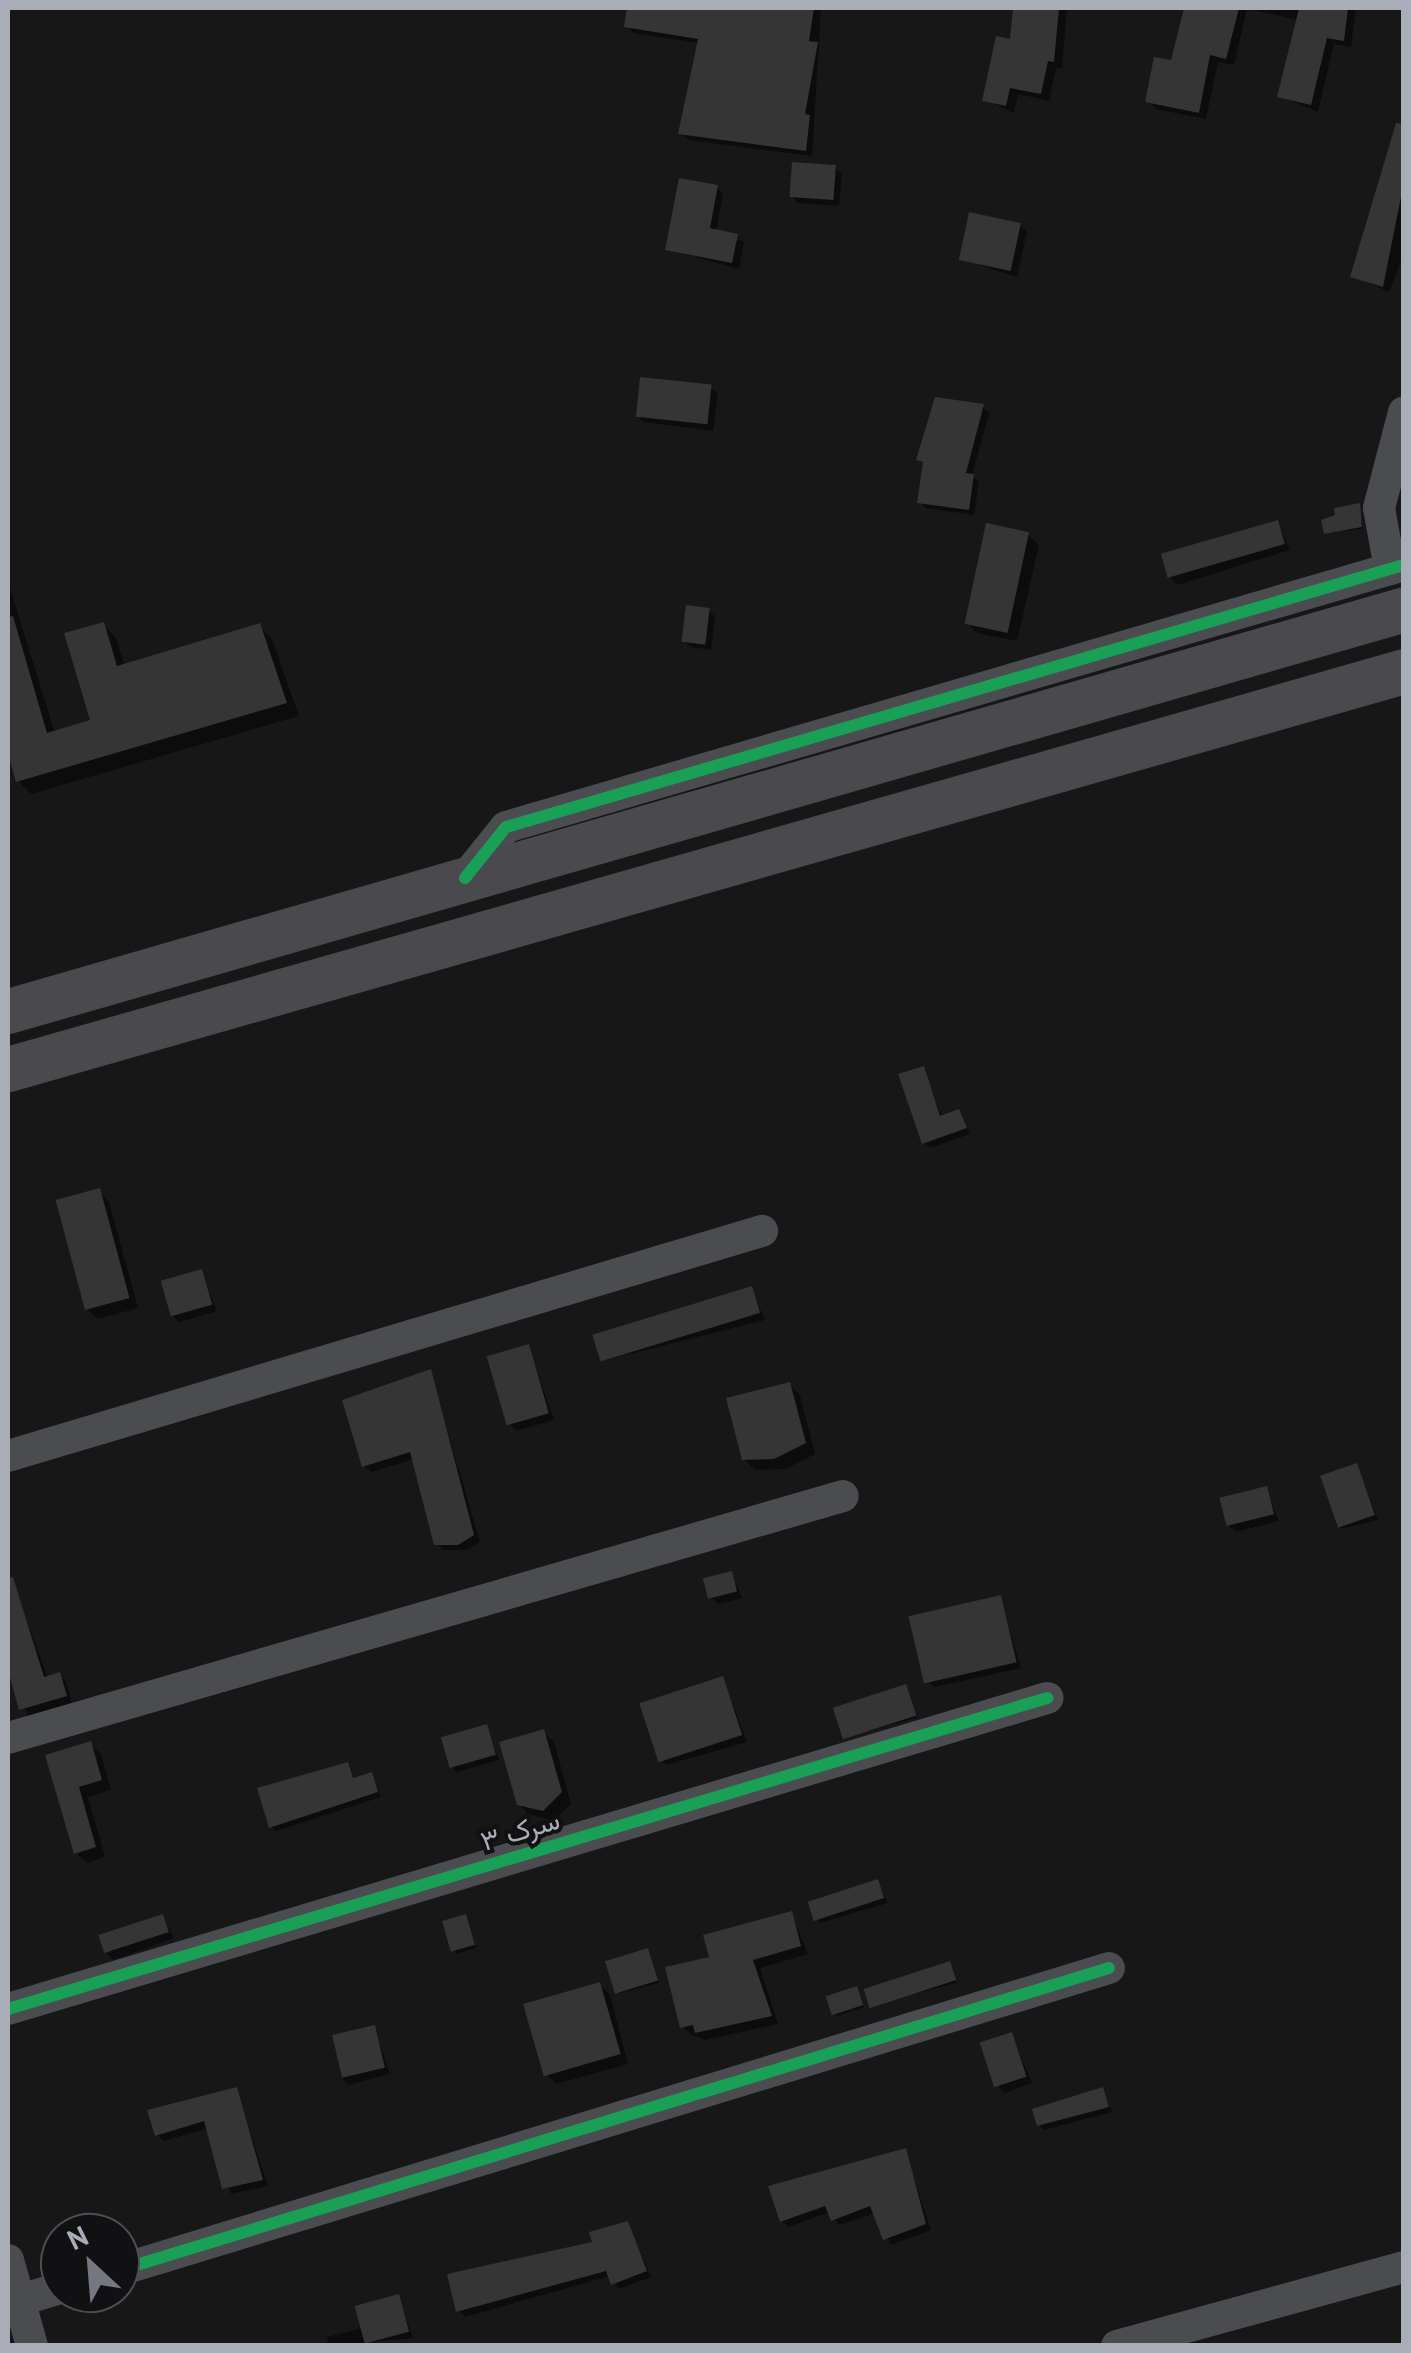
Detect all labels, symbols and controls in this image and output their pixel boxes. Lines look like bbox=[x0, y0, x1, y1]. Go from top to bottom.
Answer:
street label: سرک ۳ bbox=[476, 1802, 564, 1858]
north arrow bbox=[40, 2213, 140, 2313]
text: N bbox=[61, 2217, 94, 2258]

